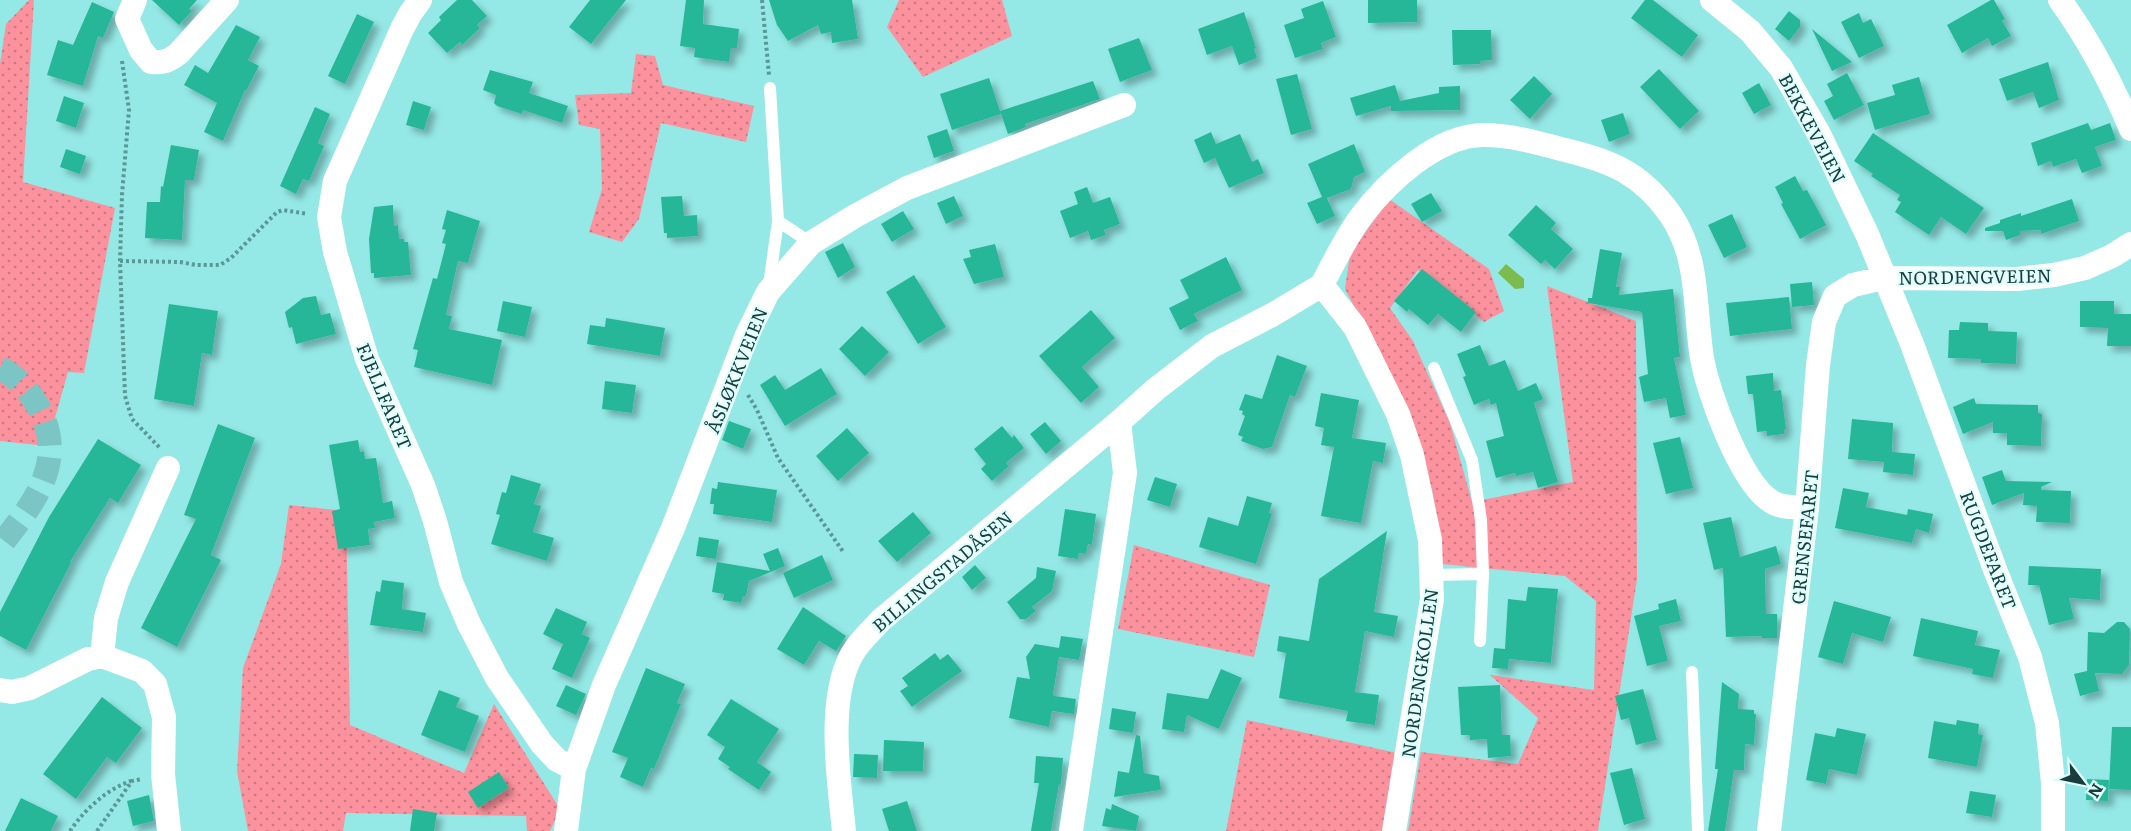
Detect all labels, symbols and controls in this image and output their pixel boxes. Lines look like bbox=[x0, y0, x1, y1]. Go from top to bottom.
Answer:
street label: BEKKEVEIEN bbox=[1773, 69, 1853, 187]
street label: NORDENGVEIEN bbox=[1898, 261, 2052, 291]
street label: ÅSLØKKVEIEN bbox=[698, 303, 774, 437]
street label: FJELLFARET bbox=[350, 338, 420, 454]
street label: GRENSEFARET bbox=[1784, 468, 1824, 606]
street label: RUGDEFARET bbox=[1954, 487, 2024, 613]
street label: BILLINGSTADÅSEN bbox=[866, 504, 1018, 638]
street label: NORDENGKOLLEN bbox=[1394, 586, 1444, 760]
north arrow bbox=[2053, 753, 2113, 813]
text: N bbox=[2083, 779, 2110, 804]

